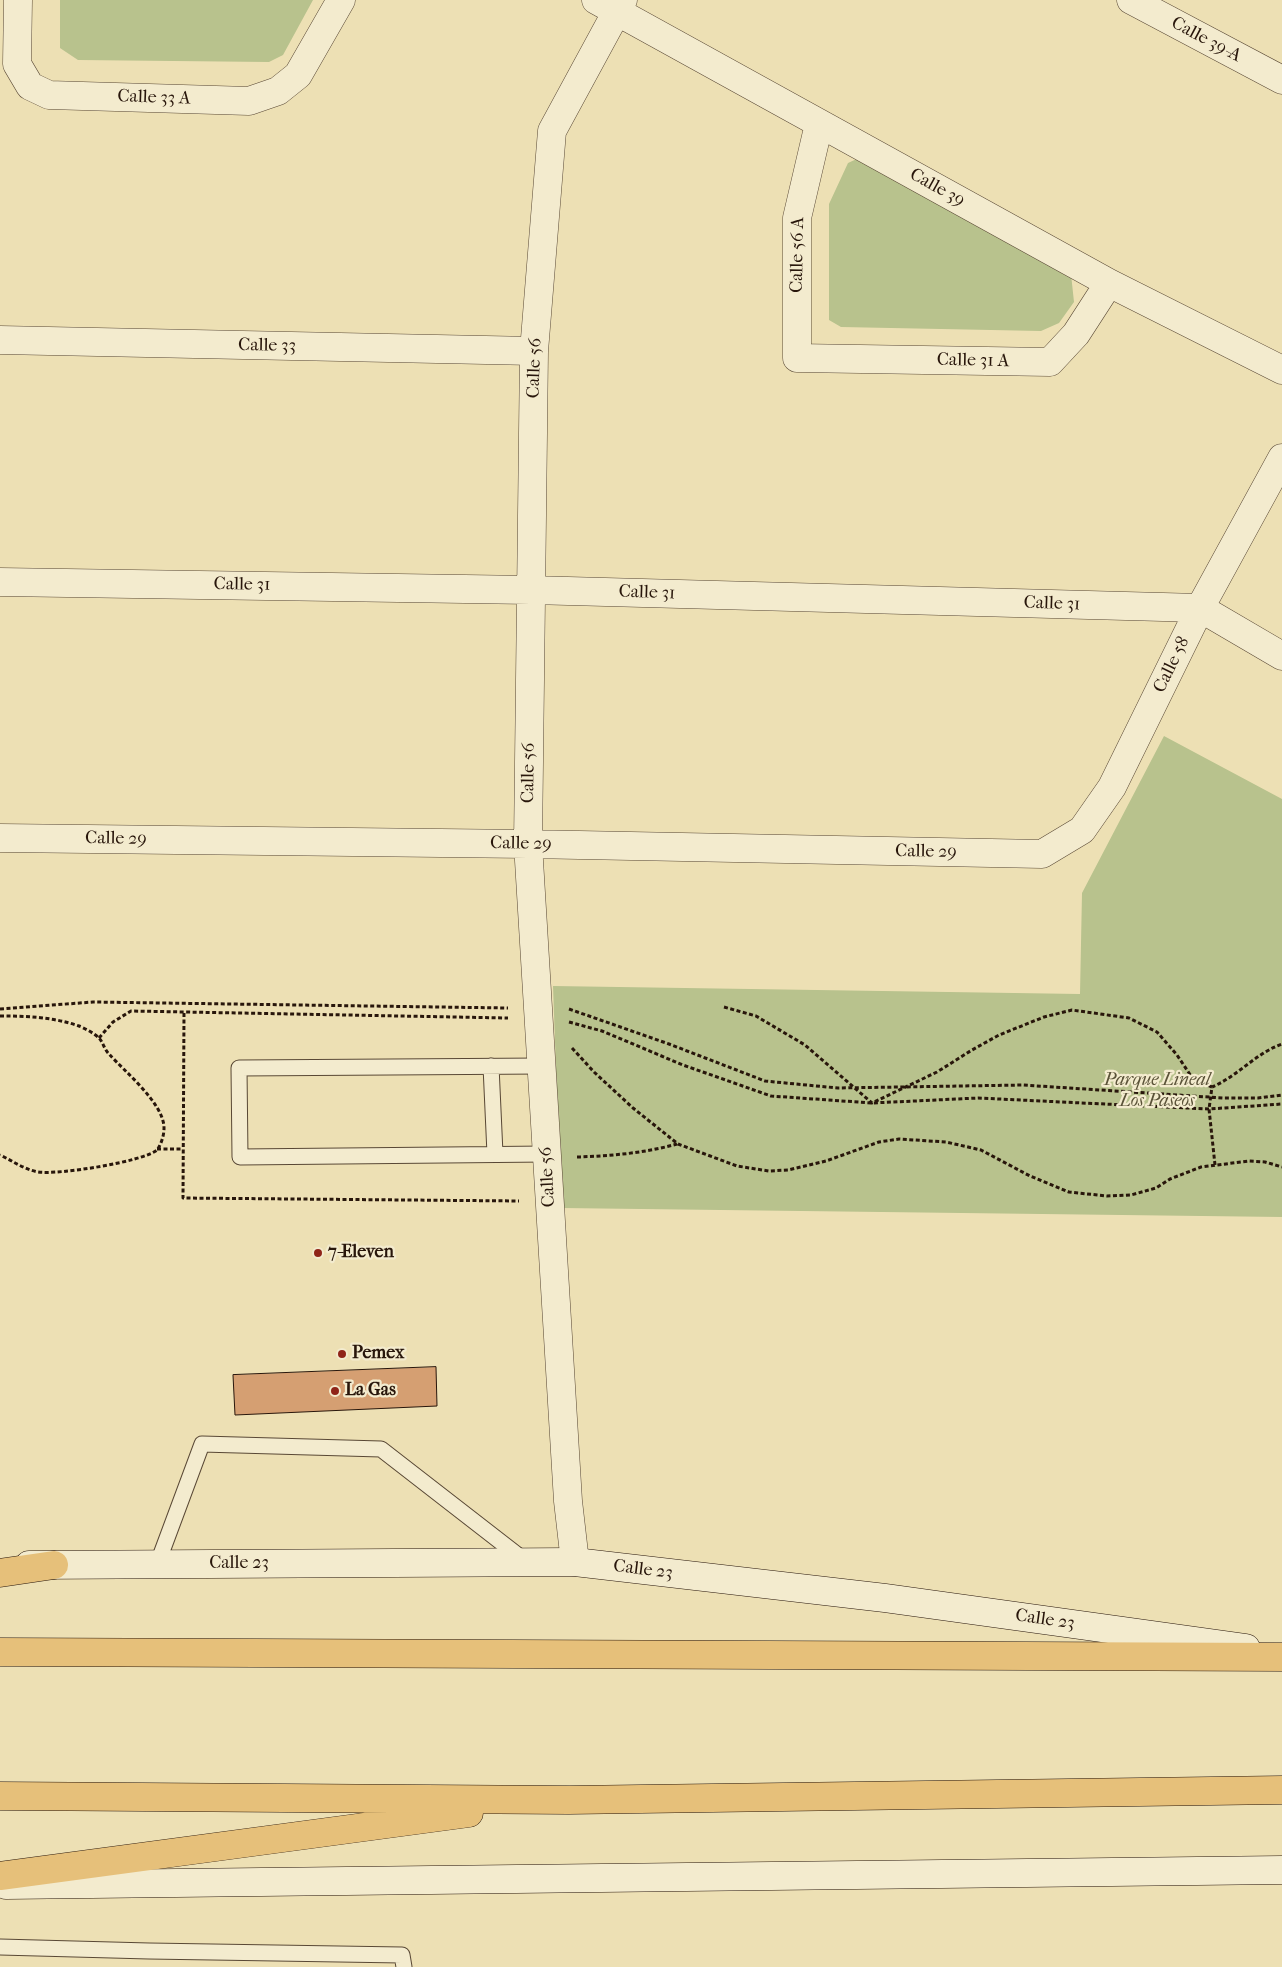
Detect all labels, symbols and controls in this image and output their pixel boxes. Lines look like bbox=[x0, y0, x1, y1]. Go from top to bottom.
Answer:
street label: Calle 39-A bbox=[1167, 13, 1245, 67]
street label: Calle 33 A bbox=[117, 86, 191, 110]
street label: Calle 39 bbox=[906, 164, 968, 212]
street label: Calle 56 A bbox=[787, 217, 809, 293]
street label: Calle 33 bbox=[238, 335, 296, 357]
street label: Calle 56 bbox=[523, 337, 547, 399]
street label: Calle 31 A bbox=[937, 350, 1009, 372]
street label: Calle 31 bbox=[213, 574, 271, 596]
street label: Calle 31 bbox=[618, 581, 676, 605]
street label: Calle 31 bbox=[1023, 592, 1081, 616]
street label: Calle 58 bbox=[1149, 633, 1195, 697]
street label: Calle 56 bbox=[518, 743, 540, 803]
street label: Calle 29 bbox=[85, 828, 147, 850]
street label: Calle 29 bbox=[490, 833, 552, 855]
street label: Calle 29 bbox=[895, 841, 957, 863]
park label: Parque Lineal Los Paseos bbox=[1104, 1070, 1210, 1112]
street label: Calle 56 bbox=[536, 1146, 560, 1208]
place label: 7-Eleven bbox=[328, 1242, 394, 1264]
marker: 7-Eleven bbox=[312, 1247, 324, 1259]
place label: Pemex bbox=[352, 1343, 404, 1365]
marker: Pemex bbox=[336, 1348, 348, 1360]
place label: La Gas bbox=[345, 1380, 396, 1402]
marker: La Gas bbox=[329, 1385, 341, 1397]
street label: Calle 23 bbox=[209, 1553, 269, 1575]
street label: Calle 23 bbox=[612, 1556, 674, 1584]
street label: Calle 23 bbox=[1014, 1605, 1076, 1635]

